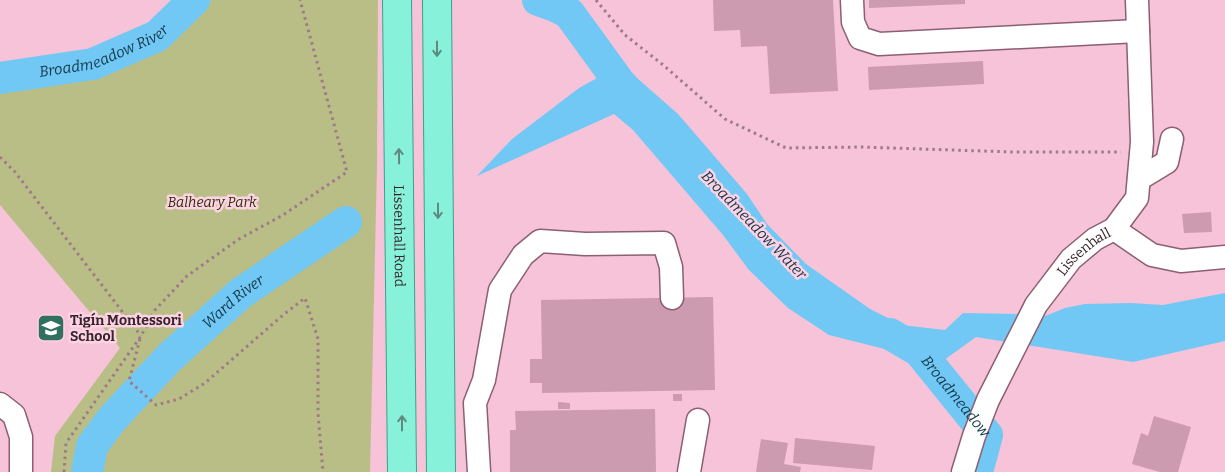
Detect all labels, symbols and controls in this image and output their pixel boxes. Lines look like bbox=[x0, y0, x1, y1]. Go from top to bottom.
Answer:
water label: Broadmeadow River bbox=[38, 20, 173, 81]
one-way arrow bbox=[432, 40, 442, 56]
one-way arrow bbox=[394, 148, 404, 164]
water label: Broadmeadow Water bbox=[698, 167, 811, 284]
street label: Lissenhall Road bbox=[390, 185, 409, 287]
park label: Balheary Park bbox=[167, 194, 257, 211]
one-way arrow bbox=[433, 202, 443, 219]
street label: Lissenhall bbox=[1053, 224, 1113, 279]
water label: Ward River bbox=[199, 271, 268, 332]
place label: Tigín Montessori School bbox=[70, 312, 182, 345]
school or university icon: Tigín Montessori School bbox=[36, 313, 66, 343]
water label: Broadmeadow bbox=[917, 352, 995, 442]
one-way arrow bbox=[397, 416, 407, 432]

